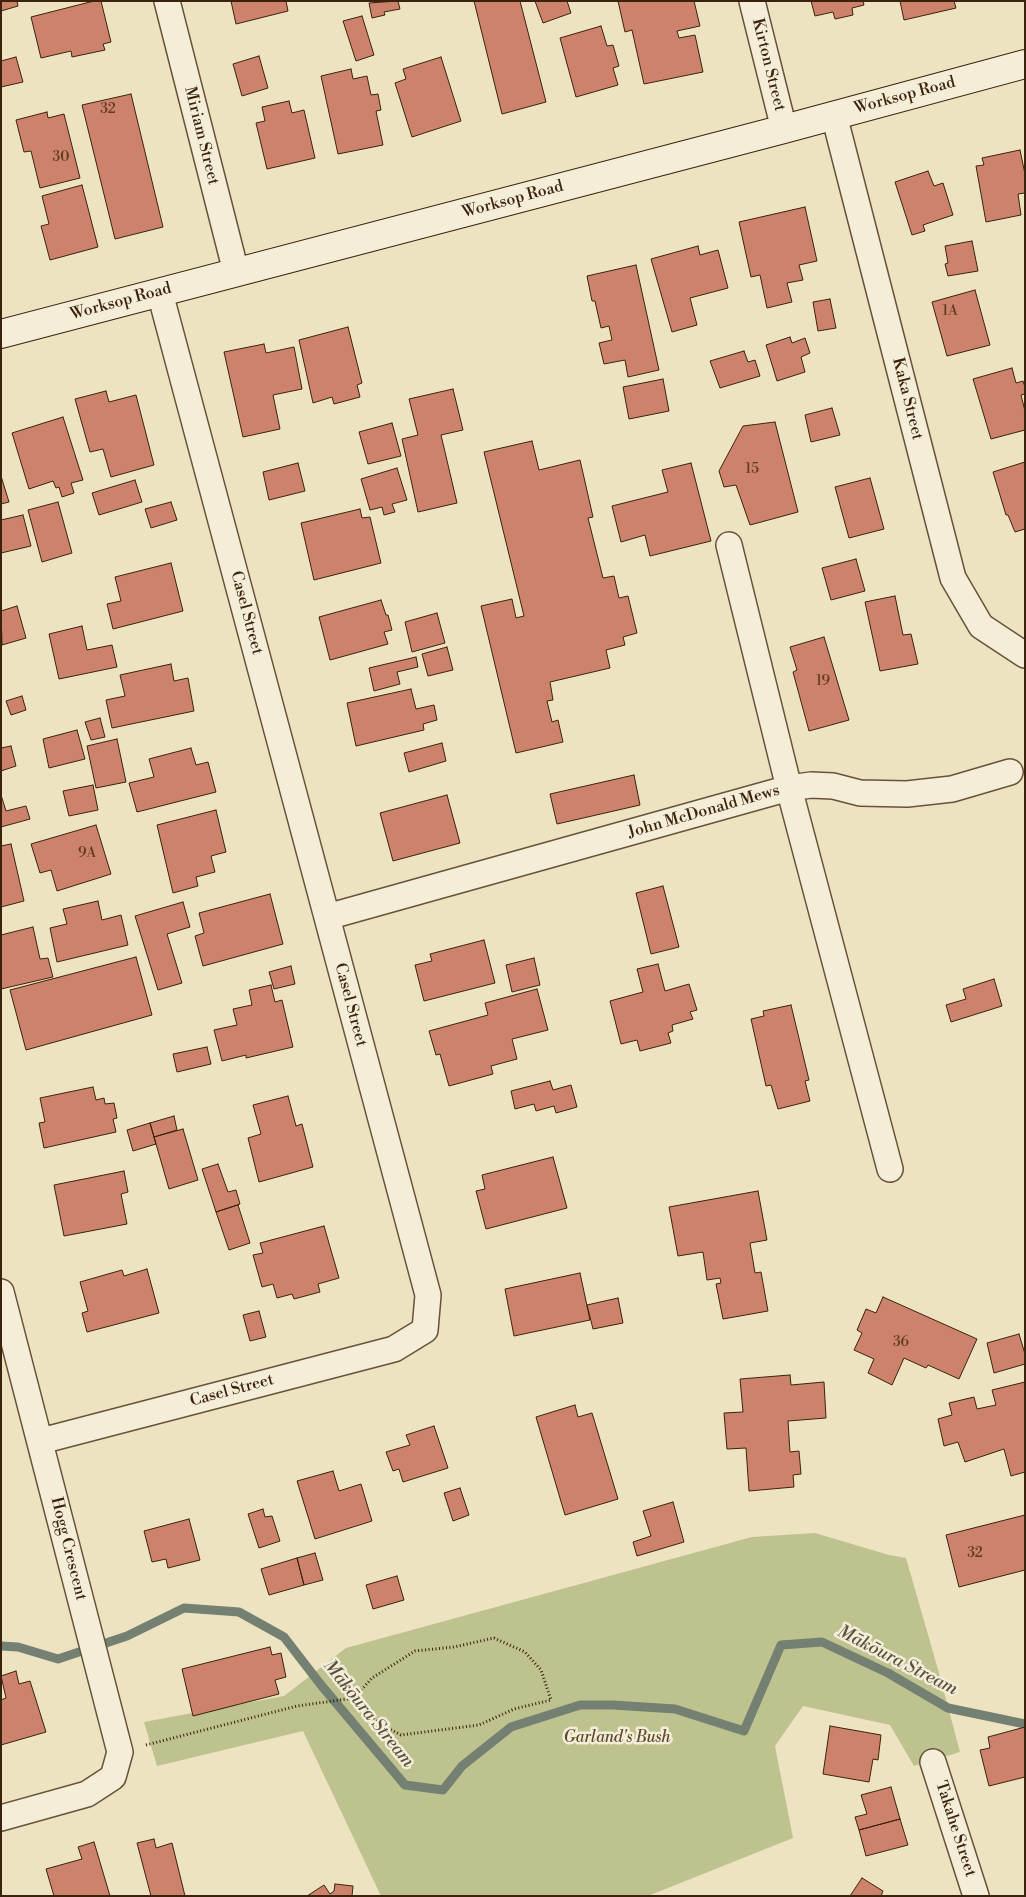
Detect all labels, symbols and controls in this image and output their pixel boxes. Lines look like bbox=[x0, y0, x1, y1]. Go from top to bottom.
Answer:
street label: Kirton Street bbox=[747, 17, 789, 113]
street label: Worksop Road bbox=[852, 73, 958, 119]
street label: Miriam Street bbox=[179, 85, 223, 187]
house number: 32 bbox=[100, 102, 116, 118]
house number: 30 bbox=[52, 150, 70, 166]
street label: Worksop Road bbox=[460, 177, 566, 223]
street label: Worksop Road bbox=[68, 279, 174, 325]
house number: 1A bbox=[942, 304, 958, 320]
street label: Kaka Street bbox=[888, 356, 926, 442]
house number: 15 bbox=[745, 462, 759, 478]
street label: Casel Street bbox=[226, 569, 266, 657]
house number: 19 bbox=[816, 674, 830, 690]
street label: John McDonald Mews bbox=[626, 781, 782, 843]
house number: 9A bbox=[78, 846, 96, 862]
street label: Casel Street bbox=[330, 961, 370, 1049]
house number: 36 bbox=[893, 1335, 909, 1351]
street label: Casel Street bbox=[188, 1371, 276, 1411]
street label: Hogg Crescent bbox=[46, 1495, 90, 1603]
house number: 32 bbox=[967, 1546, 983, 1562]
water label: Mākōura Stream bbox=[833, 1621, 961, 1701]
water label: Mākōura Stream bbox=[318, 1656, 418, 1772]
park label: Garland's Bush bbox=[564, 1728, 670, 1748]
street label: Takahe Street bbox=[930, 1779, 980, 1879]

